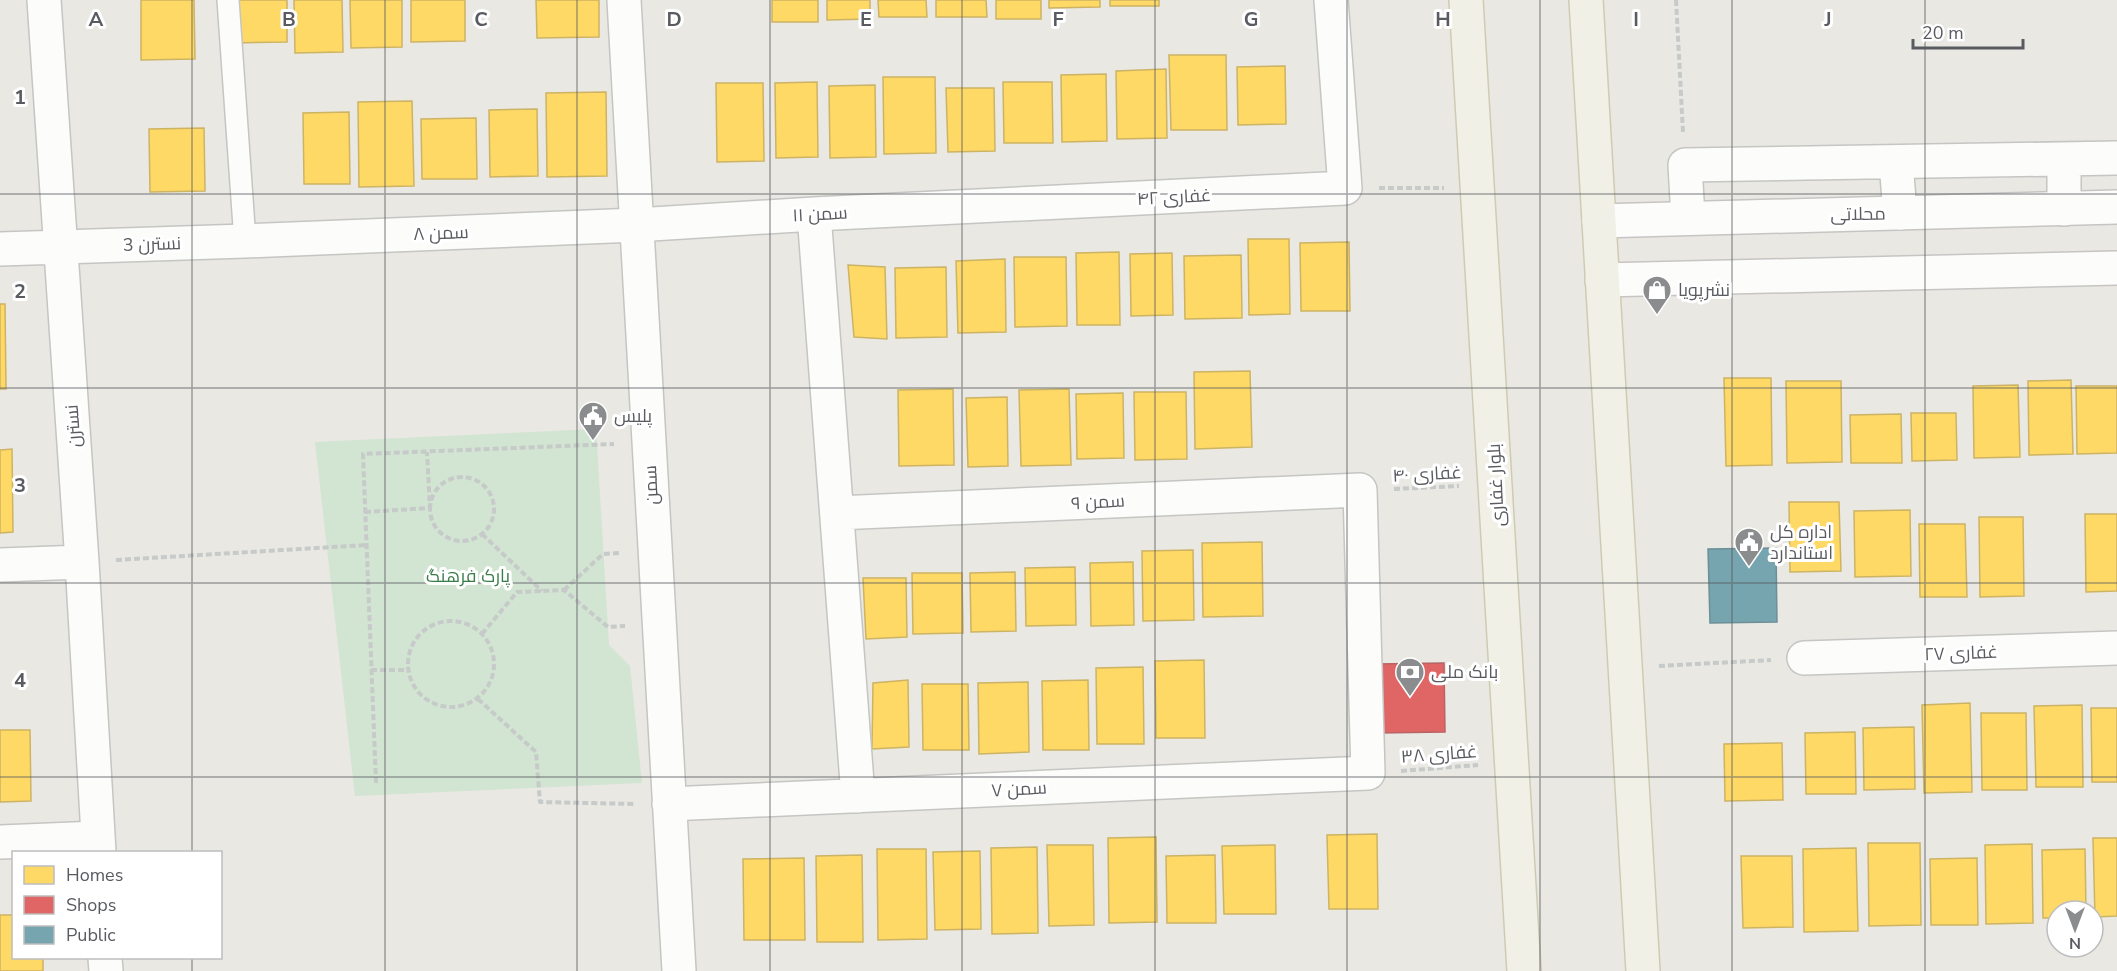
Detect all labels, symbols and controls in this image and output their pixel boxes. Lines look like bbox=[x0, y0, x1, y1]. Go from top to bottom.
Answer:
text: A bbox=[89, 6, 104, 33]
text: B bbox=[282, 6, 296, 33]
text: C bbox=[474, 6, 488, 33]
text: D bbox=[666, 6, 682, 33]
text: E bbox=[860, 6, 872, 33]
text: F bbox=[1052, 6, 1064, 33]
text: G bbox=[1244, 6, 1258, 33]
text: H bbox=[1435, 6, 1451, 33]
text: I bbox=[1633, 6, 1639, 33]
text: J bbox=[1823, 6, 1832, 33]
scale bar bbox=[1913, 12, 2022, 50]
text: 20 m bbox=[1922, 21, 1964, 45]
text: 1 bbox=[14, 84, 26, 111]
street label: غفاری ۴۲ bbox=[1136, 183, 1212, 211]
street label: سمن ۱۱ bbox=[792, 201, 848, 227]
street label: محلاتی bbox=[1830, 202, 1886, 226]
street label: سمن ۸ bbox=[413, 220, 469, 246]
street label: نسترن 3 bbox=[122, 231, 182, 257]
shop icon: نشرپویا bbox=[1641, 274, 1673, 316]
text: 2 bbox=[14, 278, 26, 305]
place label: نشرپویا bbox=[1678, 278, 1730, 302]
public building icon: پلیس bbox=[577, 400, 609, 442]
street label: نسترن bbox=[60, 404, 86, 448]
place label: پلیس bbox=[614, 404, 652, 428]
street label: بلوار غفاری bbox=[1482, 443, 1510, 527]
street label: غفاری ۴۰ bbox=[1392, 460, 1462, 488]
street label: سمن bbox=[638, 465, 664, 505]
text: 3 bbox=[14, 472, 26, 499]
street label: سمن ۹ bbox=[1071, 489, 1125, 515]
place label: اداره کل استاندارد bbox=[1770, 520, 1833, 565]
public building icon: اداره کل استاندارد bbox=[1733, 526, 1765, 568]
park label: پارک فرهنگ bbox=[426, 564, 510, 588]
street label: غفاری ۲۷ bbox=[1924, 640, 1998, 666]
bank icon: بانک ملی bbox=[1394, 656, 1426, 698]
place label: بانک ملی bbox=[1431, 660, 1498, 684]
text: 4 bbox=[14, 667, 26, 694]
street label: غفاری ۳۸ bbox=[1400, 739, 1478, 769]
street label: سمن ۷ bbox=[991, 776, 1047, 802]
legend bbox=[12, 851, 222, 959]
text: Homes bbox=[66, 863, 123, 887]
text: Shops bbox=[66, 893, 116, 917]
north arrow bbox=[2045, 899, 2105, 959]
text: Public bbox=[66, 923, 116, 947]
text: N bbox=[2069, 932, 2081, 954]

